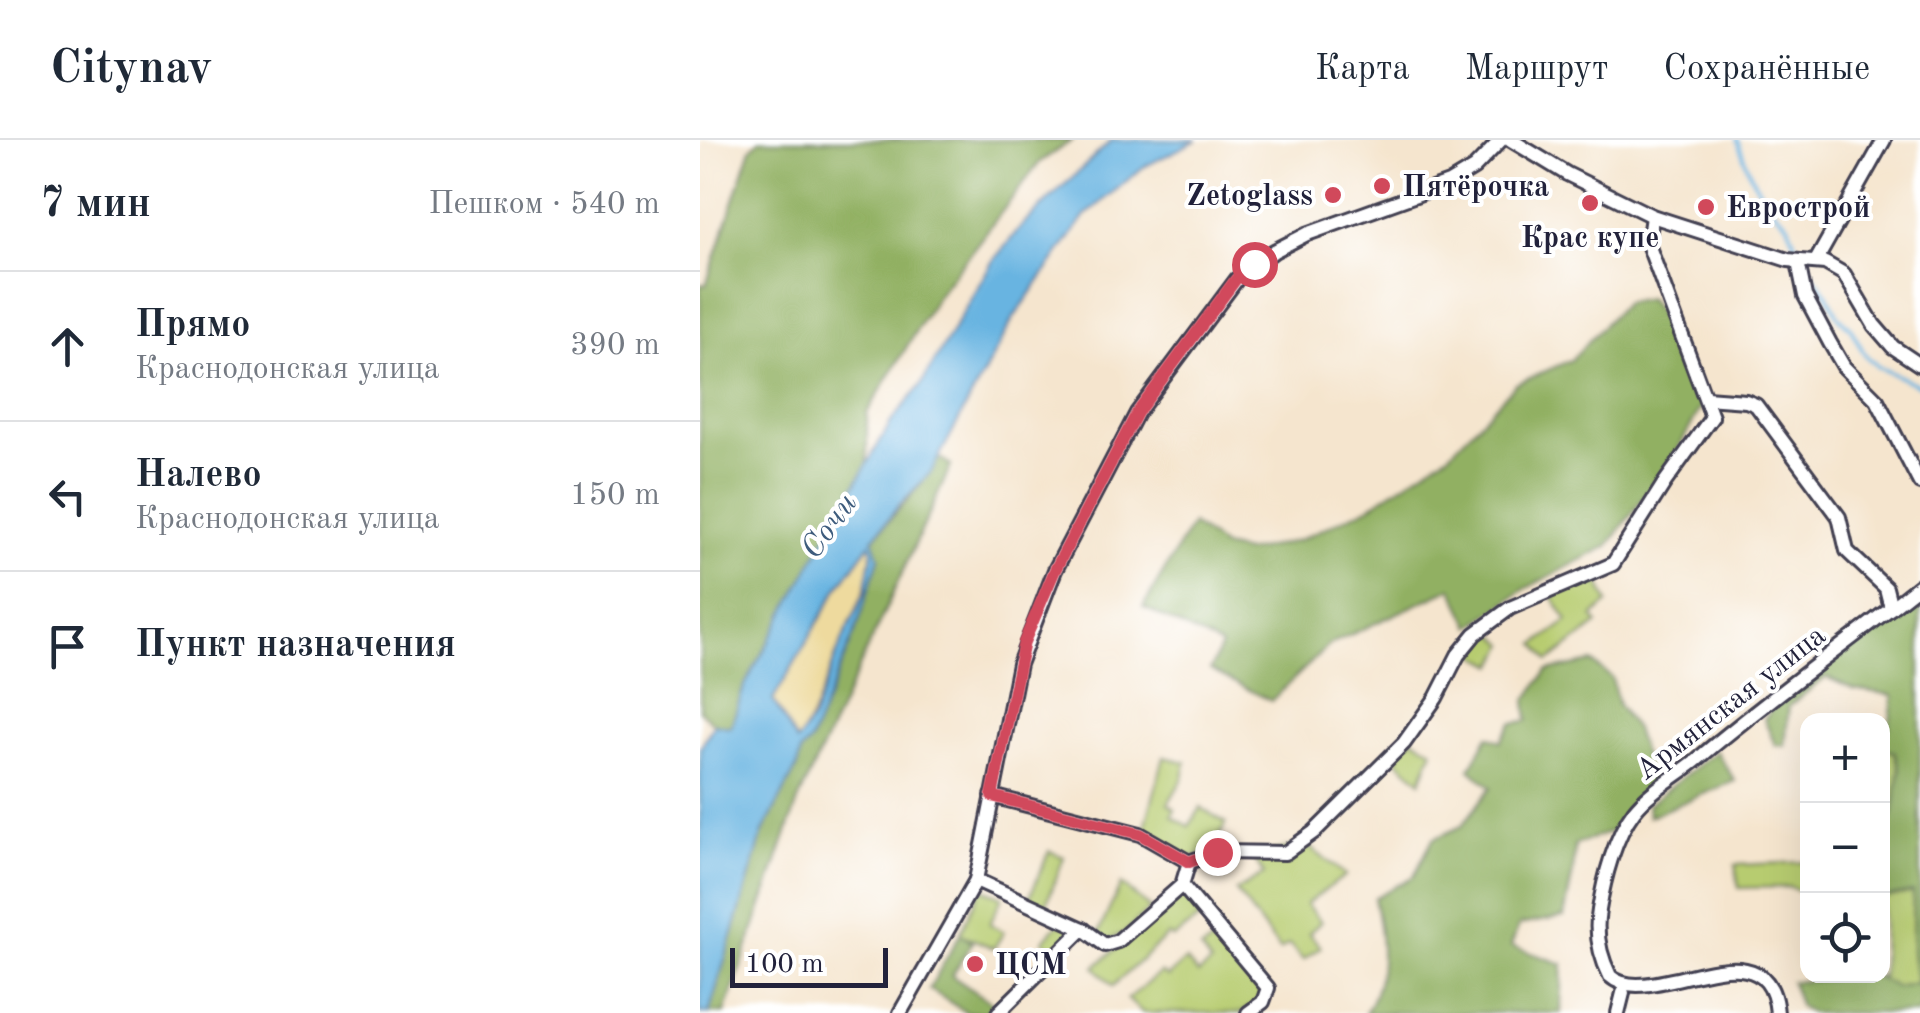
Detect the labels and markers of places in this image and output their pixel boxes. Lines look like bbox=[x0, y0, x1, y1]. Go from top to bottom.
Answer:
place label: Пятёрочка bbox=[1402, 173, 1549, 203]
marker: Пятёрочка bbox=[1371, 175, 1393, 197]
place label: Zetoglass bbox=[1186, 182, 1313, 212]
marker: Zetoglass bbox=[1322, 184, 1344, 206]
marker: Крас купе bbox=[1579, 192, 1601, 214]
place label: Еврострой bbox=[1726, 194, 1870, 224]
marker: Еврострой bbox=[1695, 196, 1717, 218]
place label: Крас купе bbox=[1521, 224, 1659, 254]
place label: ЦСМ bbox=[995, 951, 1066, 981]
marker: ЦСМ bbox=[964, 953, 986, 975]

